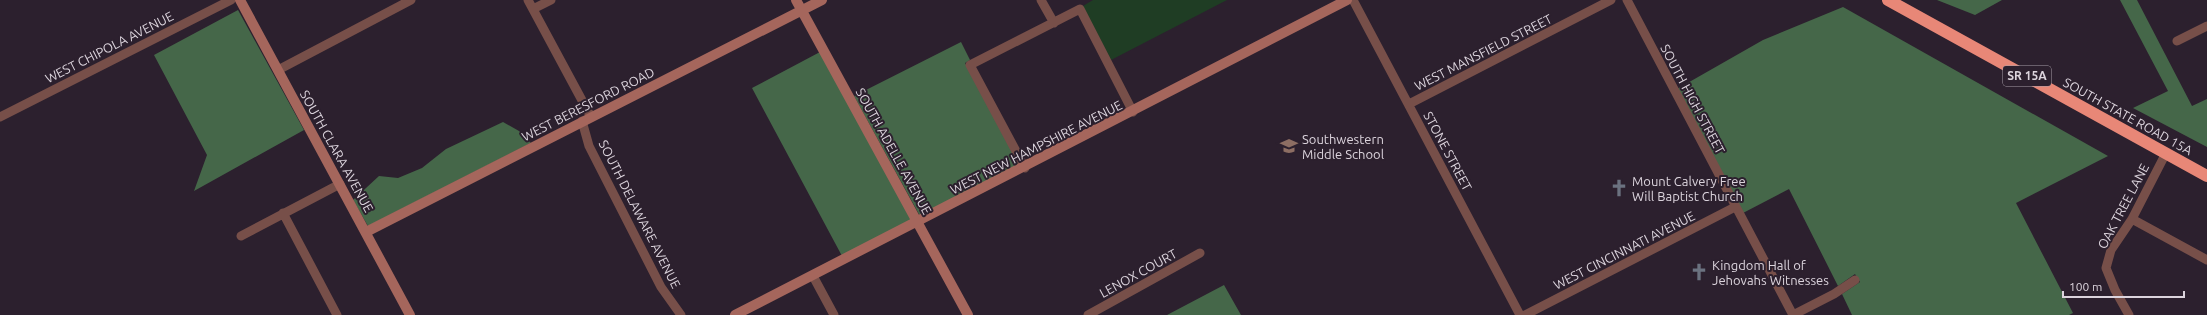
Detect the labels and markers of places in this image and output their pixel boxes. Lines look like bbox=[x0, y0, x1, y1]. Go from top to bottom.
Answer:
place label: Southwestern Middle School bbox=[1302, 132, 1385, 161]
school or university icon: Southwestern Middle School bbox=[1279, 136, 1299, 156]
place label: Mount Calvery Free Will Baptist Church bbox=[1632, 174, 1746, 203]
church icon: Mount Calvery Free Will Baptist Church bbox=[1609, 178, 1629, 198]
place label: Kingdom Hall of Jehovahs Witnesses bbox=[1712, 258, 1829, 287]
church icon: Kingdom Hall of Jehovahs Witnesses bbox=[1689, 262, 1709, 282]

